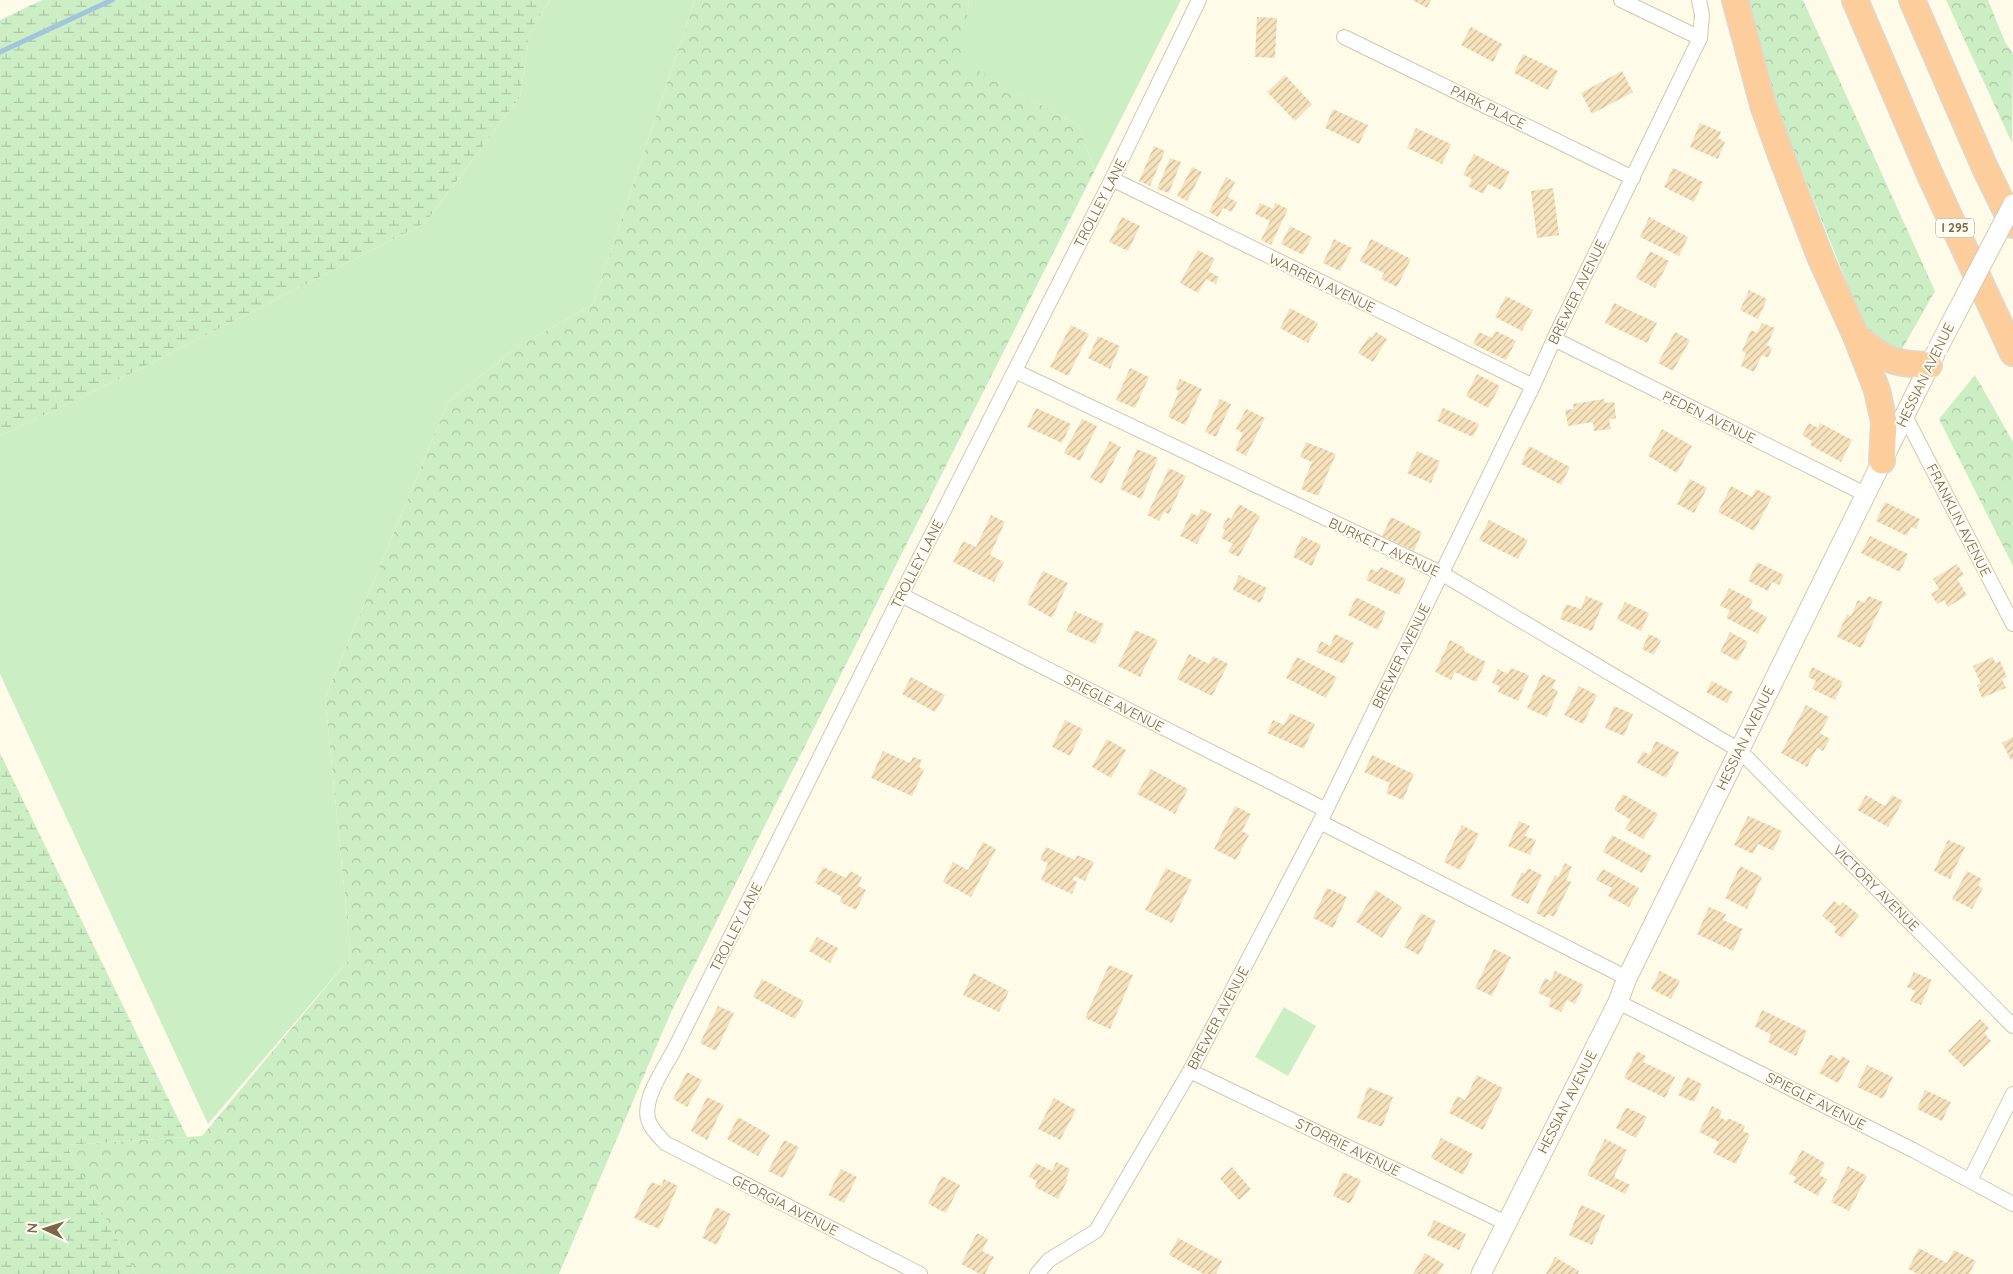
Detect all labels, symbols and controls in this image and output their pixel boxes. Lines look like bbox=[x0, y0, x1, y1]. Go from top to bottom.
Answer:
street label: PARK PLACE bbox=[1447, 81, 1529, 133]
street label: TROLLEY LANE bbox=[1070, 155, 1130, 251]
road number: I 295 bbox=[1936, 218, 1974, 238]
street label: BREWER AVENUE bbox=[1544, 237, 1610, 347]
street label: WARREN AVENUE bbox=[1266, 249, 1378, 317]
street label: HESSIAN AVENUE bbox=[1892, 320, 1958, 430]
street label: PEDEN AVENUE bbox=[1659, 387, 1759, 447]
street label: FRANKLIN AVENUE bbox=[1923, 461, 1995, 579]
street label: BURKETT AVENUE bbox=[1326, 513, 1442, 581]
street label: TROLLEY LANE bbox=[887, 516, 947, 612]
street label: BREWER AVENUE bbox=[1368, 601, 1434, 711]
street label: SPIEGLE AVENUE bbox=[1061, 670, 1167, 736]
street label: HESSIAN AVENUE bbox=[1712, 683, 1778, 793]
street label: VICTORY AVENUE bbox=[1829, 841, 1923, 935]
street label: TROLLEY LANE bbox=[706, 879, 766, 975]
street label: BREWER AVENUE bbox=[1183, 963, 1253, 1073]
street label: HESSIAN AVENUE bbox=[1533, 1047, 1601, 1157]
street label: SPIEGLE AVENUE bbox=[1763, 1068, 1869, 1134]
street label: STORRIE AVENUE bbox=[1293, 1114, 1403, 1180]
street label: GEORGIA AVENUE bbox=[729, 1170, 841, 1240]
north arrow bbox=[20, 1204, 70, 1254]
text: N bbox=[23, 1222, 41, 1234]

